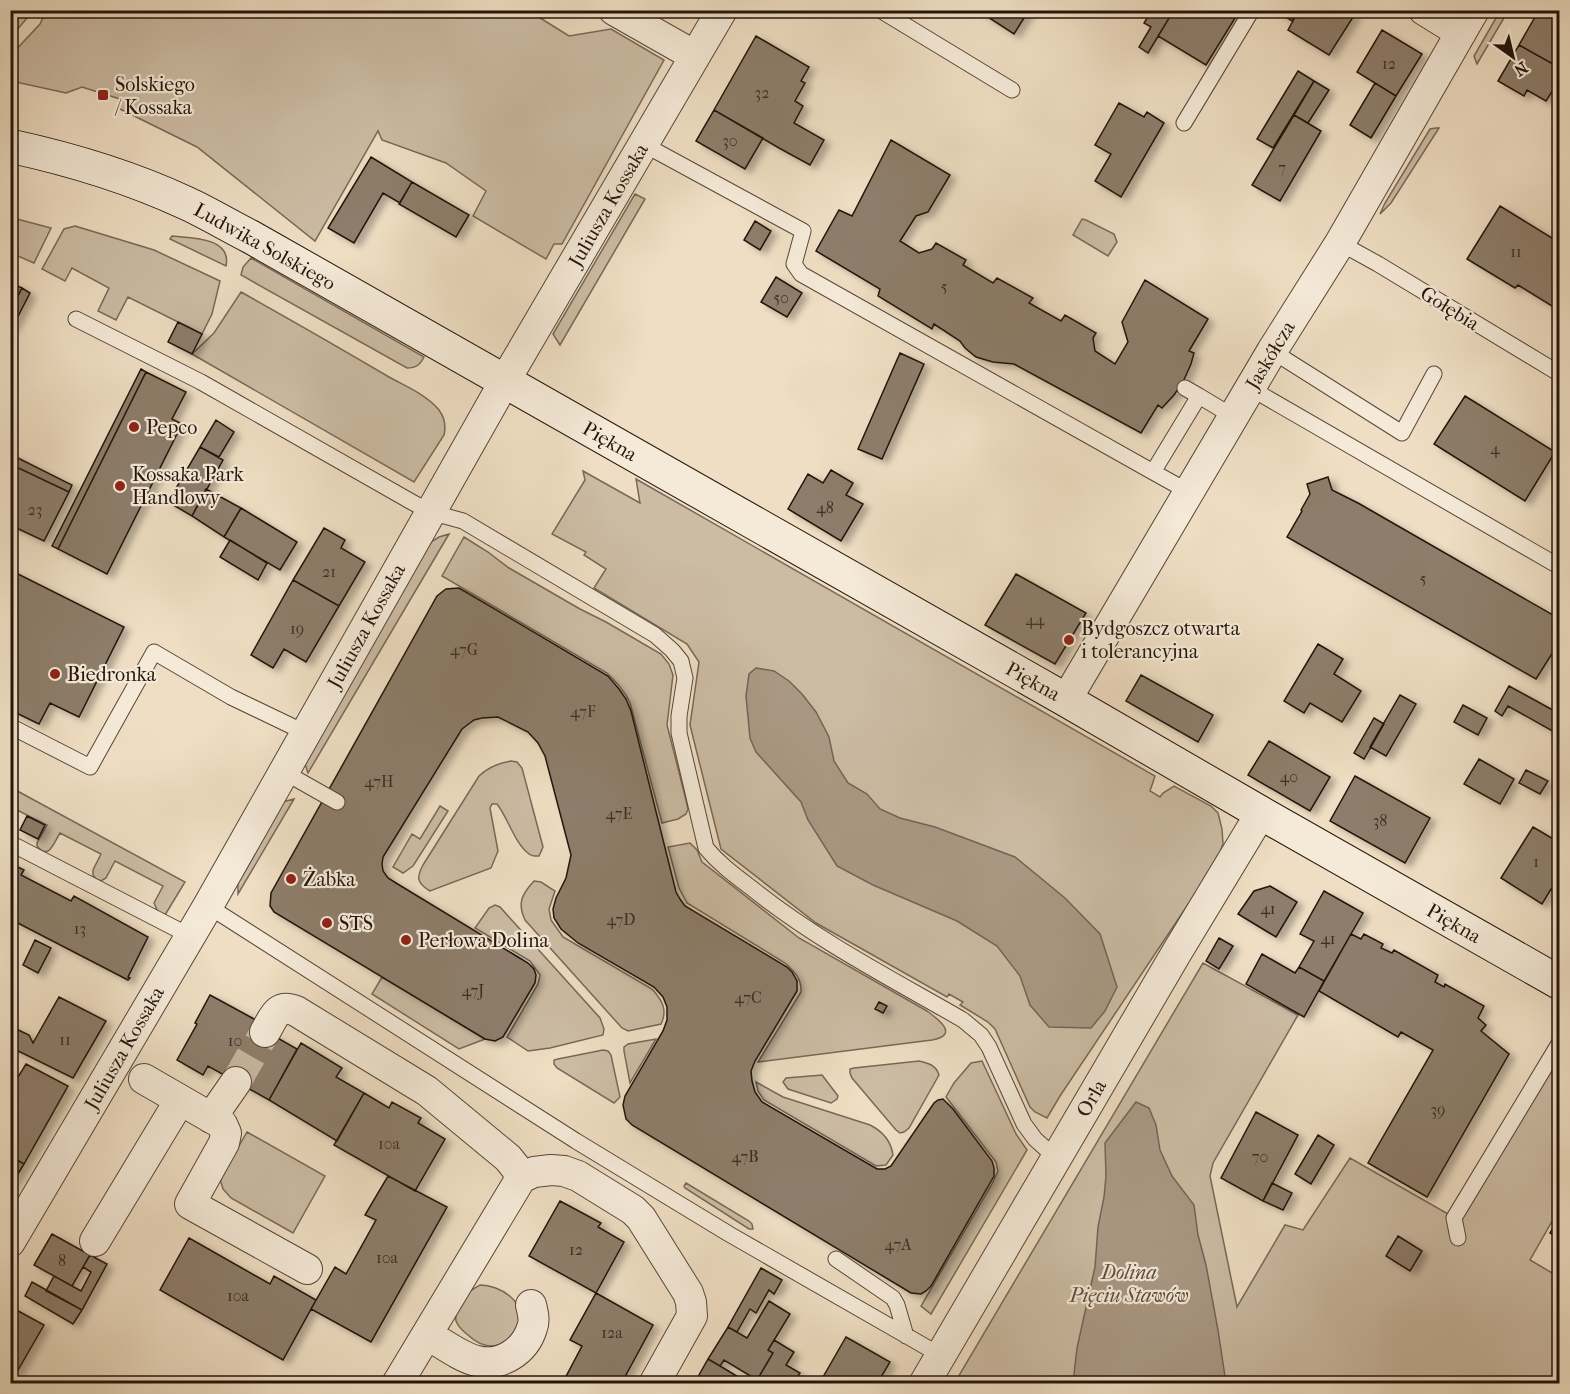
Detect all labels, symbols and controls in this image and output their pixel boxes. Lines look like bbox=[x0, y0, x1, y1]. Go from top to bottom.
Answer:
north arrow bbox=[1483, 27, 1543, 87]
house number: 12 bbox=[1382, 54, 1396, 73]
text: N bbox=[1510, 58, 1531, 81]
place label: Solskiego / Kossaka bbox=[114, 73, 195, 119]
house number: 32 bbox=[755, 83, 769, 102]
marker: Solskiego / Kossaka bbox=[96, 88, 110, 102]
house number: 30 bbox=[722, 131, 738, 150]
street label: Juliusza Kossaka bbox=[563, 139, 653, 273]
house number: 7 bbox=[1278, 158, 1286, 177]
street label: Ludwika Solskiego bbox=[190, 198, 340, 295]
house number: 11 bbox=[1510, 242, 1522, 261]
house number: 5 bbox=[941, 277, 948, 296]
street label: Gołębia bbox=[1416, 281, 1484, 336]
house number: 50 bbox=[773, 288, 789, 307]
street label: Jaskółcza bbox=[1240, 316, 1300, 395]
place label: Pepco bbox=[146, 416, 197, 439]
street label: Piękna bbox=[579, 417, 642, 466]
marker: Pepco bbox=[127, 420, 141, 434]
house number: 4 bbox=[1490, 439, 1500, 458]
place label: Kossaka Park Handlowy bbox=[132, 463, 245, 509]
marker: Kossaka Park Handlowy bbox=[113, 479, 127, 493]
house number: 48 bbox=[816, 498, 834, 517]
house number: 23 bbox=[28, 500, 42, 519]
street label: Juliusza Kossaka bbox=[322, 559, 410, 694]
house number: 21 bbox=[322, 562, 336, 581]
house number: 5 bbox=[1420, 569, 1427, 588]
house number: 44 bbox=[1026, 610, 1045, 629]
place label: Bydgoszcz otwarta i tolerancyjna bbox=[1081, 617, 1241, 663]
house number: 19 bbox=[290, 619, 304, 638]
marker: Bydgoszcz otwarta i tolerancyjna bbox=[1062, 633, 1076, 647]
house number: 47G bbox=[450, 640, 478, 659]
street label: Piękna bbox=[1001, 657, 1065, 706]
place label: Biedronka bbox=[67, 663, 157, 686]
marker: Biedronka bbox=[48, 667, 62, 681]
house number: 47F bbox=[570, 702, 596, 721]
house number: 40 bbox=[1280, 767, 1298, 786]
house number: 47H bbox=[364, 772, 394, 791]
house number: 47E bbox=[606, 804, 632, 823]
house number: 38 bbox=[1373, 811, 1387, 830]
house number: 1 bbox=[1533, 852, 1539, 871]
place label: Żabka bbox=[303, 867, 356, 891]
marker: Żabka bbox=[284, 872, 298, 886]
house number: 41 bbox=[1260, 899, 1276, 918]
street label: Piękna bbox=[1423, 899, 1486, 948]
house number: 47D bbox=[607, 910, 635, 929]
place label: STS bbox=[339, 912, 373, 935]
marker: STS bbox=[320, 916, 334, 930]
house number: 13 bbox=[74, 919, 86, 938]
place label: Perłowa Dolina bbox=[418, 929, 549, 952]
house number: 41 bbox=[1320, 929, 1336, 948]
marker: Perłowa Dolina bbox=[399, 933, 413, 947]
house number: 47J bbox=[462, 981, 484, 1000]
street label: Juliusza Kossaka bbox=[79, 982, 169, 1116]
house number: 47C bbox=[734, 988, 762, 1007]
house number: 11 bbox=[59, 1030, 71, 1049]
house number: 10 bbox=[228, 1031, 242, 1050]
street label: Orla bbox=[1072, 1075, 1112, 1121]
house number: 39 bbox=[1431, 1100, 1445, 1119]
house number: 10a bbox=[378, 1134, 401, 1153]
house number: 47B bbox=[731, 1147, 759, 1166]
house number: 70 bbox=[1252, 1147, 1268, 1166]
house number: 47A bbox=[884, 1235, 912, 1254]
house number: 12 bbox=[569, 1240, 583, 1259]
house number: 10a bbox=[376, 1248, 399, 1267]
house number: 8 bbox=[58, 1251, 66, 1270]
park label: Dolina Pięciu Stawów bbox=[1069, 1261, 1188, 1307]
house number: 10a bbox=[227, 1286, 250, 1305]
house number: 12a bbox=[601, 1323, 623, 1342]

